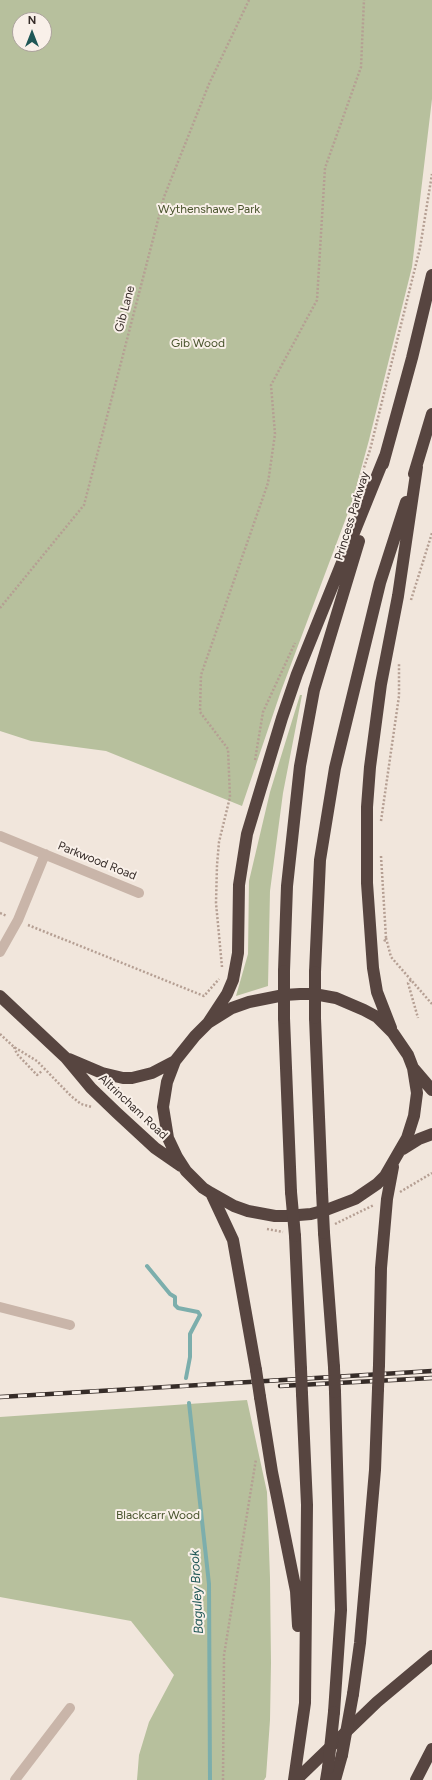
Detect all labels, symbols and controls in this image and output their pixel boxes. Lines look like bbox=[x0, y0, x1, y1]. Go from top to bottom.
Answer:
north arrow bbox=[12, 12, 52, 52]
text: N bbox=[28, 14, 36, 27]
park label: Wythenshawe Park bbox=[158, 202, 260, 216]
street label: Gib Lane bbox=[112, 284, 138, 334]
park label: Gib Wood bbox=[171, 336, 225, 350]
street label: Princess Parkway bbox=[332, 470, 372, 562]
street label: Parkwood Road bbox=[56, 839, 138, 883]
street label: Altrincham Road bbox=[96, 1071, 170, 1143]
park label: Blackcarr Wood bbox=[116, 1508, 200, 1522]
water label: Baguley Brook bbox=[187, 1550, 207, 1634]

